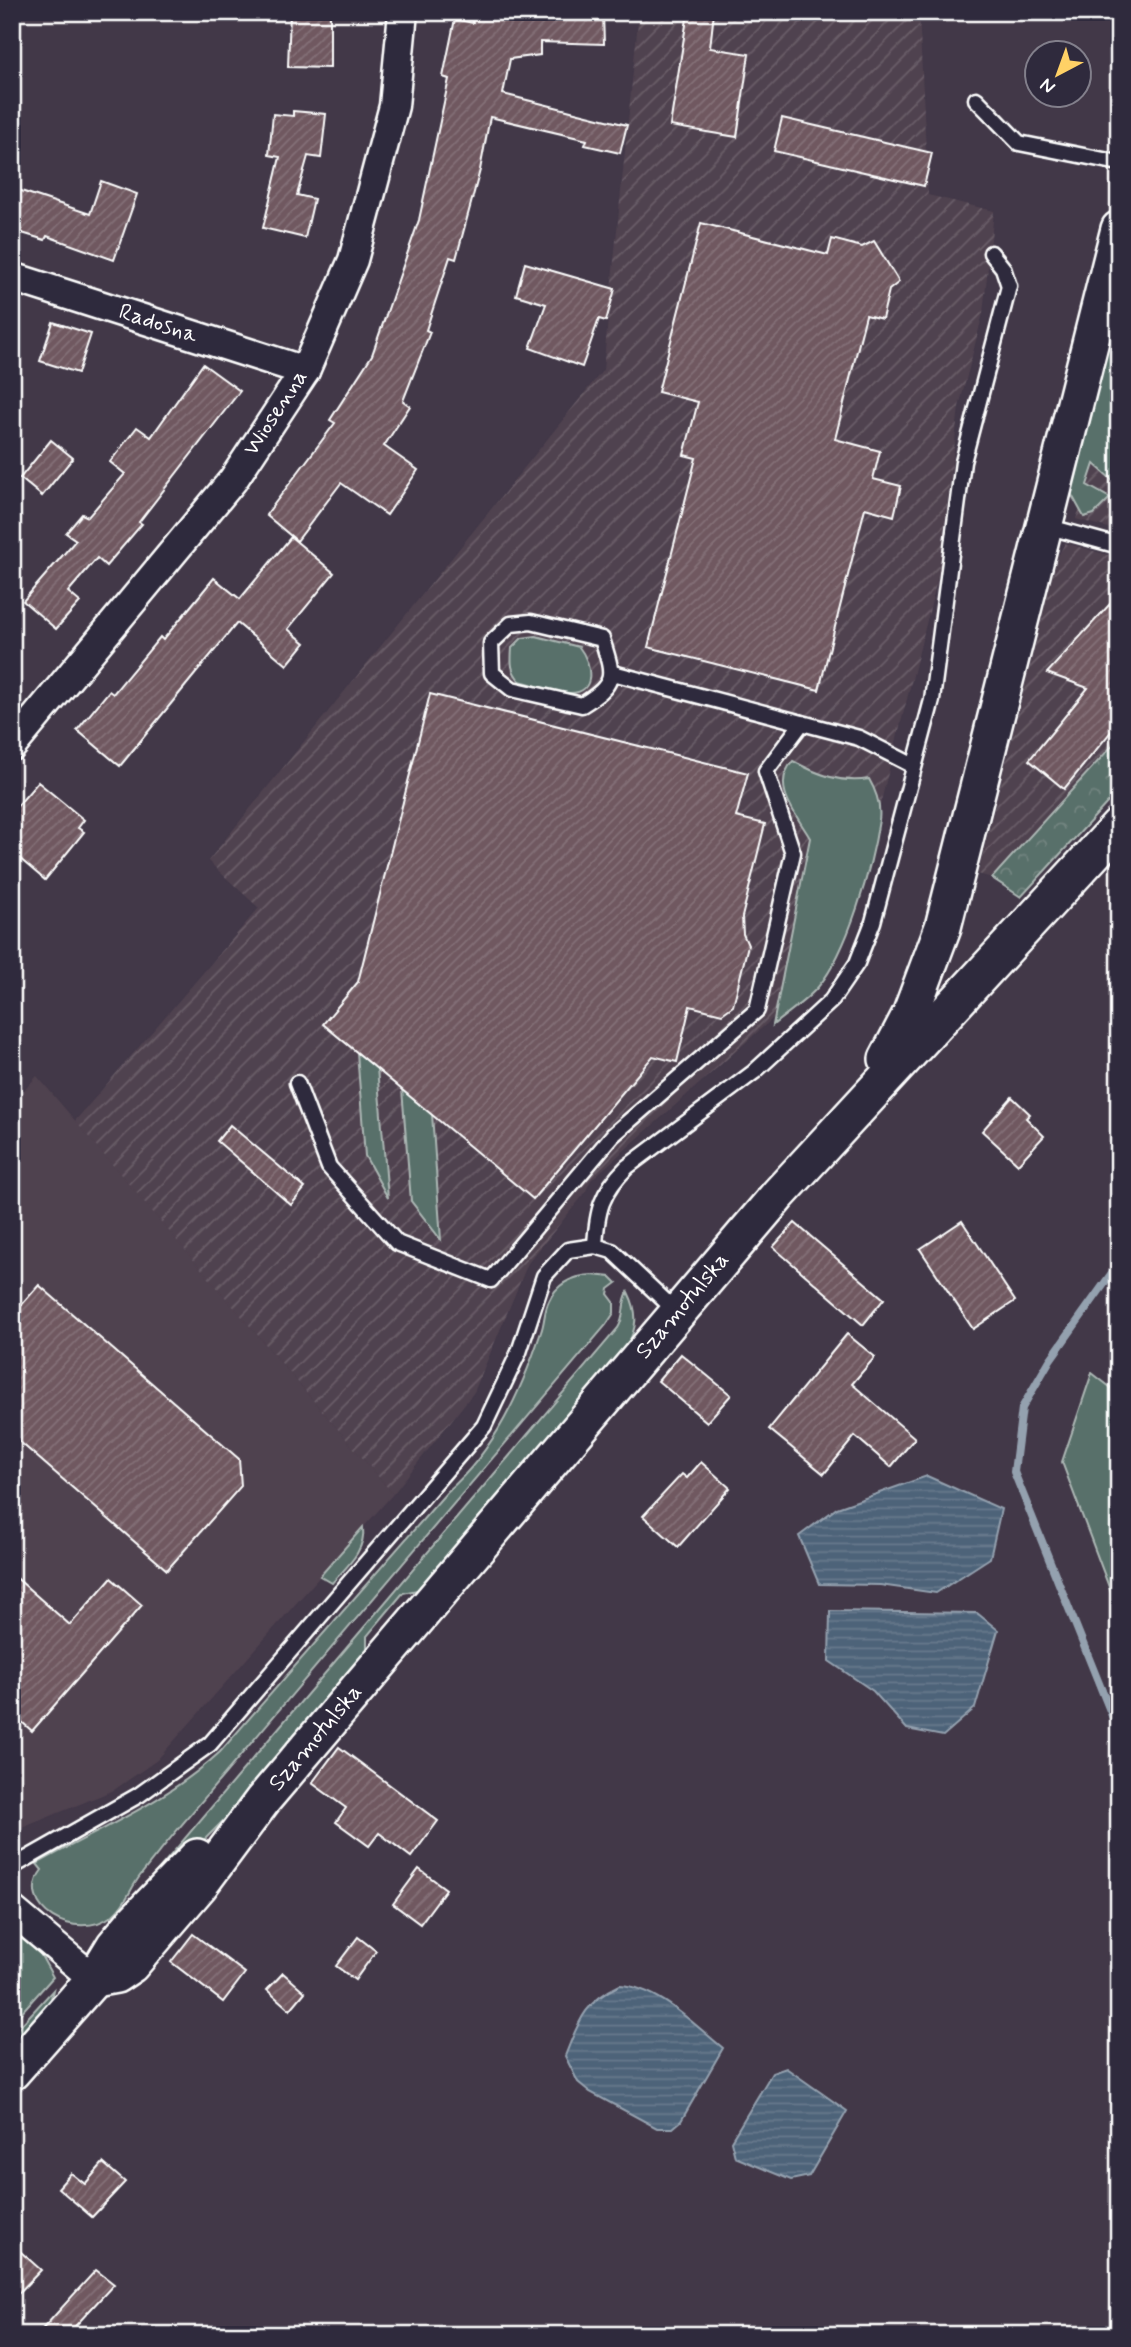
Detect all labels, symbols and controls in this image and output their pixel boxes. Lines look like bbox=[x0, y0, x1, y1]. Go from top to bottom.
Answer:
north arrow bbox=[1023, 38, 1092, 108]
text: N bbox=[1035, 72, 1061, 99]
street label: Radosna bbox=[115, 297, 201, 351]
street label: Wiosenna bbox=[237, 364, 315, 462]
street label: Szamotulska bbox=[629, 1246, 737, 1366]
street label: Szamotulska bbox=[262, 1678, 370, 1798]

